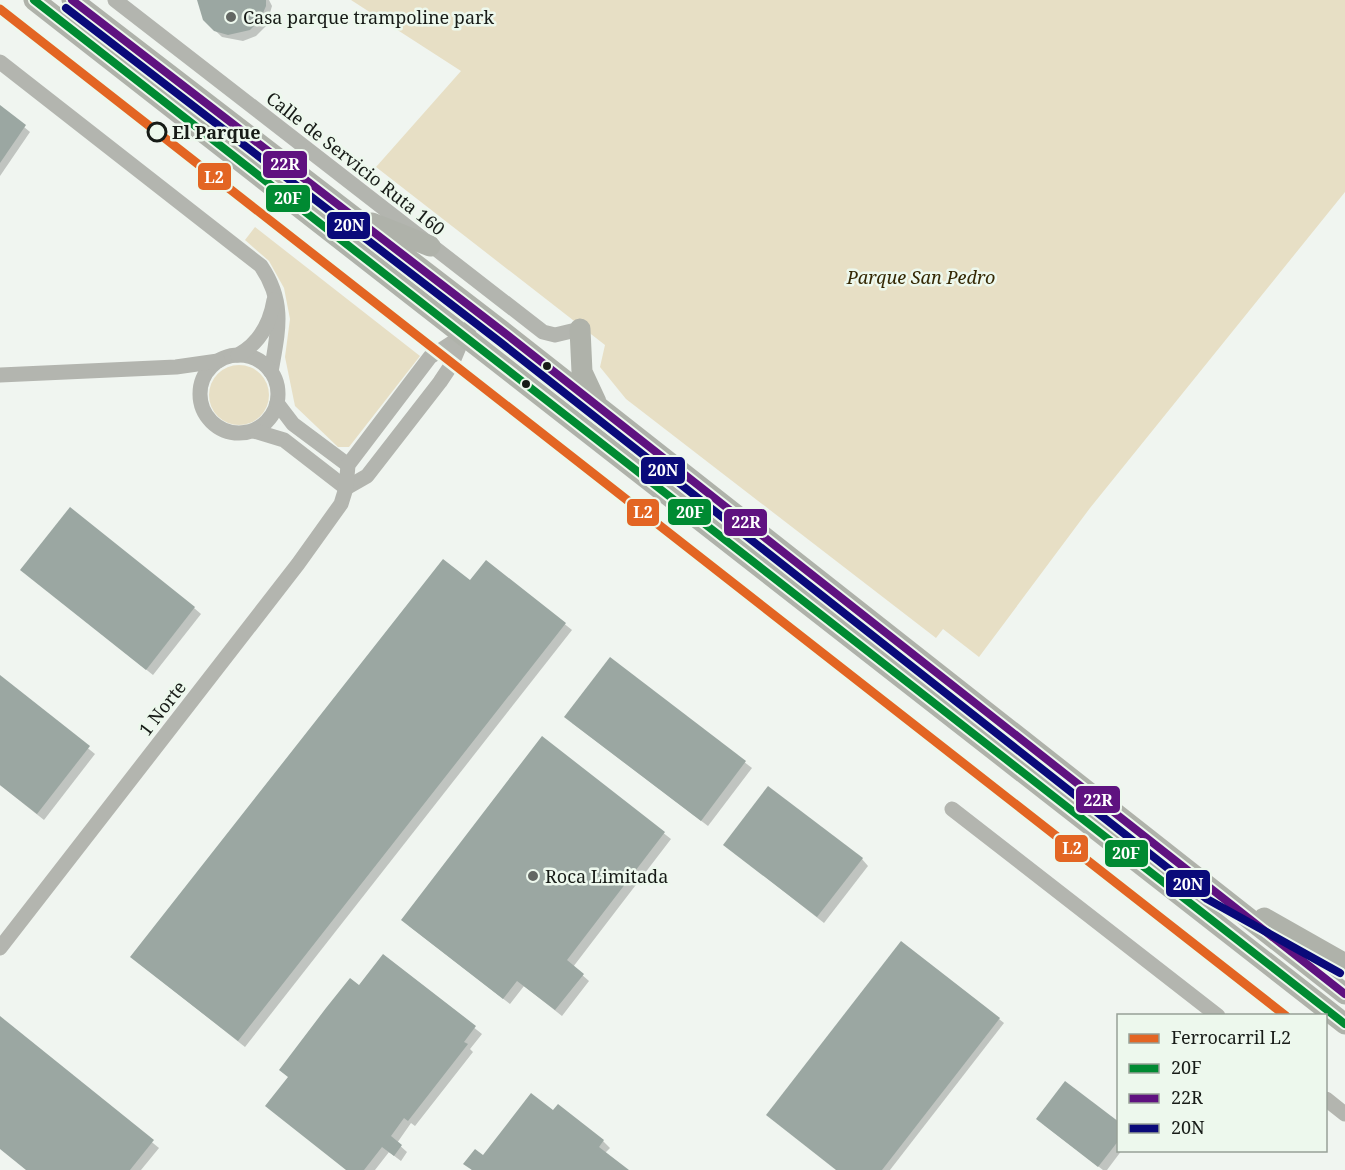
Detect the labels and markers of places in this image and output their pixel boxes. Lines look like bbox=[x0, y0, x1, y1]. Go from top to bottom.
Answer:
place label: Casa parque trampoline park bbox=[243, 5, 495, 29]
marker: Casa parque trampoline park bbox=[224, 10, 238, 24]
place label: El Parque bbox=[172, 120, 260, 144]
marker: El Parque bbox=[147, 122, 167, 142]
unlabelled marker bbox=[541, 360, 553, 372]
unlabelled marker bbox=[520, 378, 532, 390]
place label: Roca Limitada bbox=[545, 864, 668, 888]
marker: Roca Limitada bbox=[526, 869, 540, 883]

